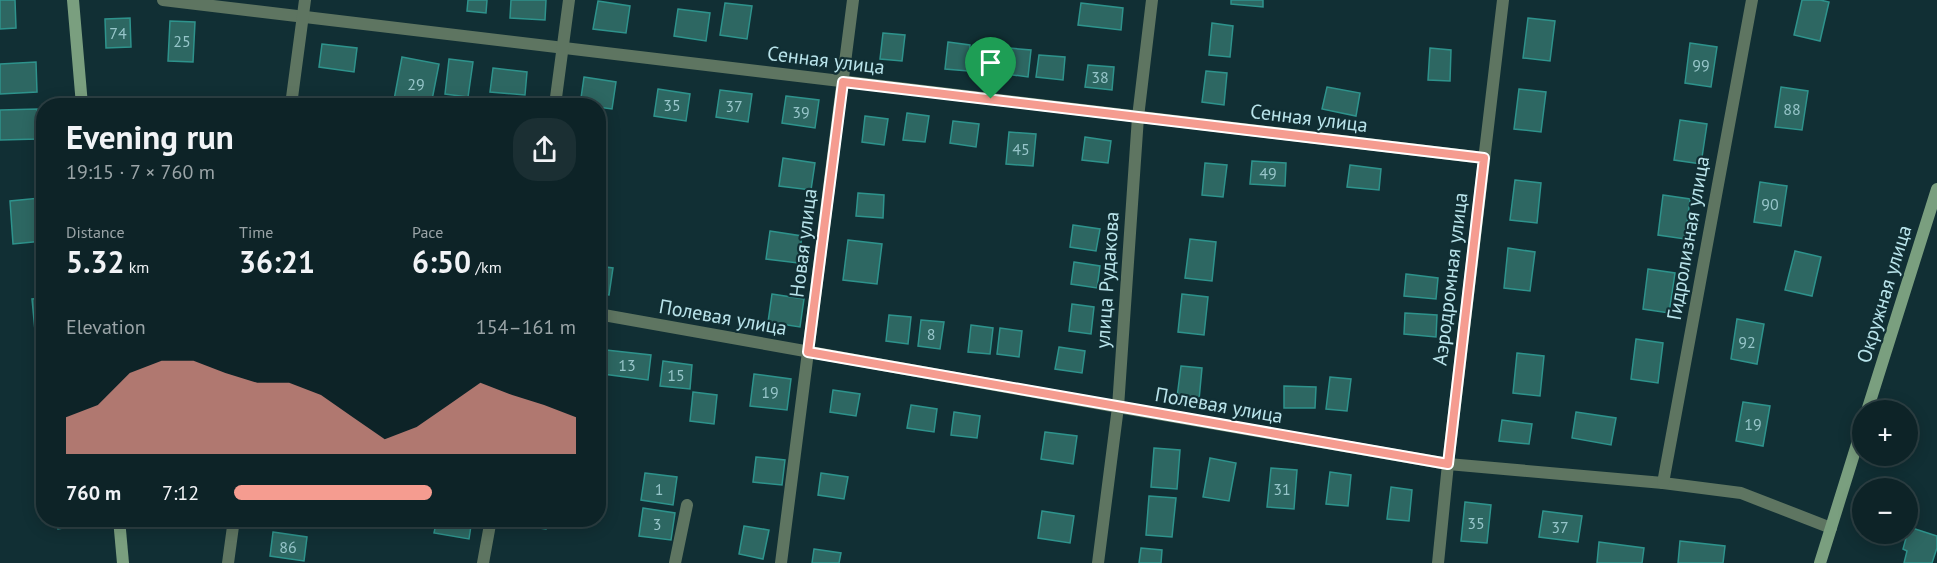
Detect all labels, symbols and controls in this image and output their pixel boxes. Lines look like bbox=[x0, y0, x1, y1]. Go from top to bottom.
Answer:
house number: 74 bbox=[109, 23, 127, 43]
house number: 25 bbox=[173, 31, 191, 51]
pin bbox=[965, 37, 1016, 99]
street label: Сенная улица bbox=[766, 40, 886, 80]
icon: arrive bbox=[974, 46, 1007, 79]
house number: 99 bbox=[1692, 55, 1710, 75]
house number: 38 bbox=[1091, 67, 1109, 87]
house number: 29 bbox=[407, 74, 425, 94]
house number: 35 bbox=[663, 95, 681, 115]
house number: 37 bbox=[725, 96, 743, 116]
street label: Сенная улица bbox=[1249, 98, 1369, 138]
house number: 88 bbox=[1783, 99, 1801, 119]
house number: 39 bbox=[792, 102, 810, 122]
text: Evening run bbox=[66, 115, 234, 158]
button: share bbox=[513, 118, 576, 181]
house number: 45 bbox=[1012, 139, 1030, 159]
street label: Гидролизная улица bbox=[1661, 154, 1715, 322]
text: 19:15 · 7 × 760 m bbox=[66, 159, 215, 185]
house number: 49 bbox=[1259, 163, 1277, 183]
street label: Новая улица bbox=[783, 187, 823, 299]
street label: Аэродромная улица bbox=[1426, 191, 1474, 367]
house number: 90 bbox=[1761, 194, 1779, 214]
street label: улица Рудакова bbox=[1089, 211, 1125, 349]
text: Distance bbox=[66, 222, 125, 242]
text: Time bbox=[239, 222, 273, 242]
text: Pace bbox=[412, 222, 443, 242]
street label: Окружная улица bbox=[1851, 222, 1917, 366]
text: 5.32 bbox=[66, 242, 124, 281]
text: 36:21 bbox=[239, 242, 315, 281]
text: 6:50 bbox=[412, 242, 471, 281]
text: km bbox=[124, 257, 149, 277]
text: /km bbox=[471, 257, 502, 277]
street label: Полевая улица bbox=[657, 293, 789, 341]
text: Elevation bbox=[66, 314, 146, 340]
text: 154–161 m bbox=[476, 314, 576, 340]
house number: 8 bbox=[927, 324, 935, 344]
house number: 92 bbox=[1738, 332, 1756, 352]
house number: 13 bbox=[618, 355, 636, 375]
house number: 15 bbox=[667, 365, 685, 385]
street label: Полевая улица bbox=[1153, 381, 1285, 429]
house number: 19 bbox=[761, 382, 779, 402]
map controls bbox=[1852, 400, 1918, 544]
button: + bbox=[1852, 400, 1918, 466]
house number: 19 bbox=[1744, 414, 1762, 434]
button: − bbox=[1852, 478, 1918, 544]
house number: 1 bbox=[655, 479, 663, 499]
house number: 31 bbox=[1273, 479, 1291, 499]
text: 760 m bbox=[66, 480, 121, 506]
text: 7:12 bbox=[162, 480, 199, 506]
house number: 35 bbox=[1467, 513, 1485, 533]
house number: 3 bbox=[653, 514, 661, 534]
house number: 37 bbox=[1551, 517, 1569, 537]
house number: 86 bbox=[279, 537, 297, 557]

